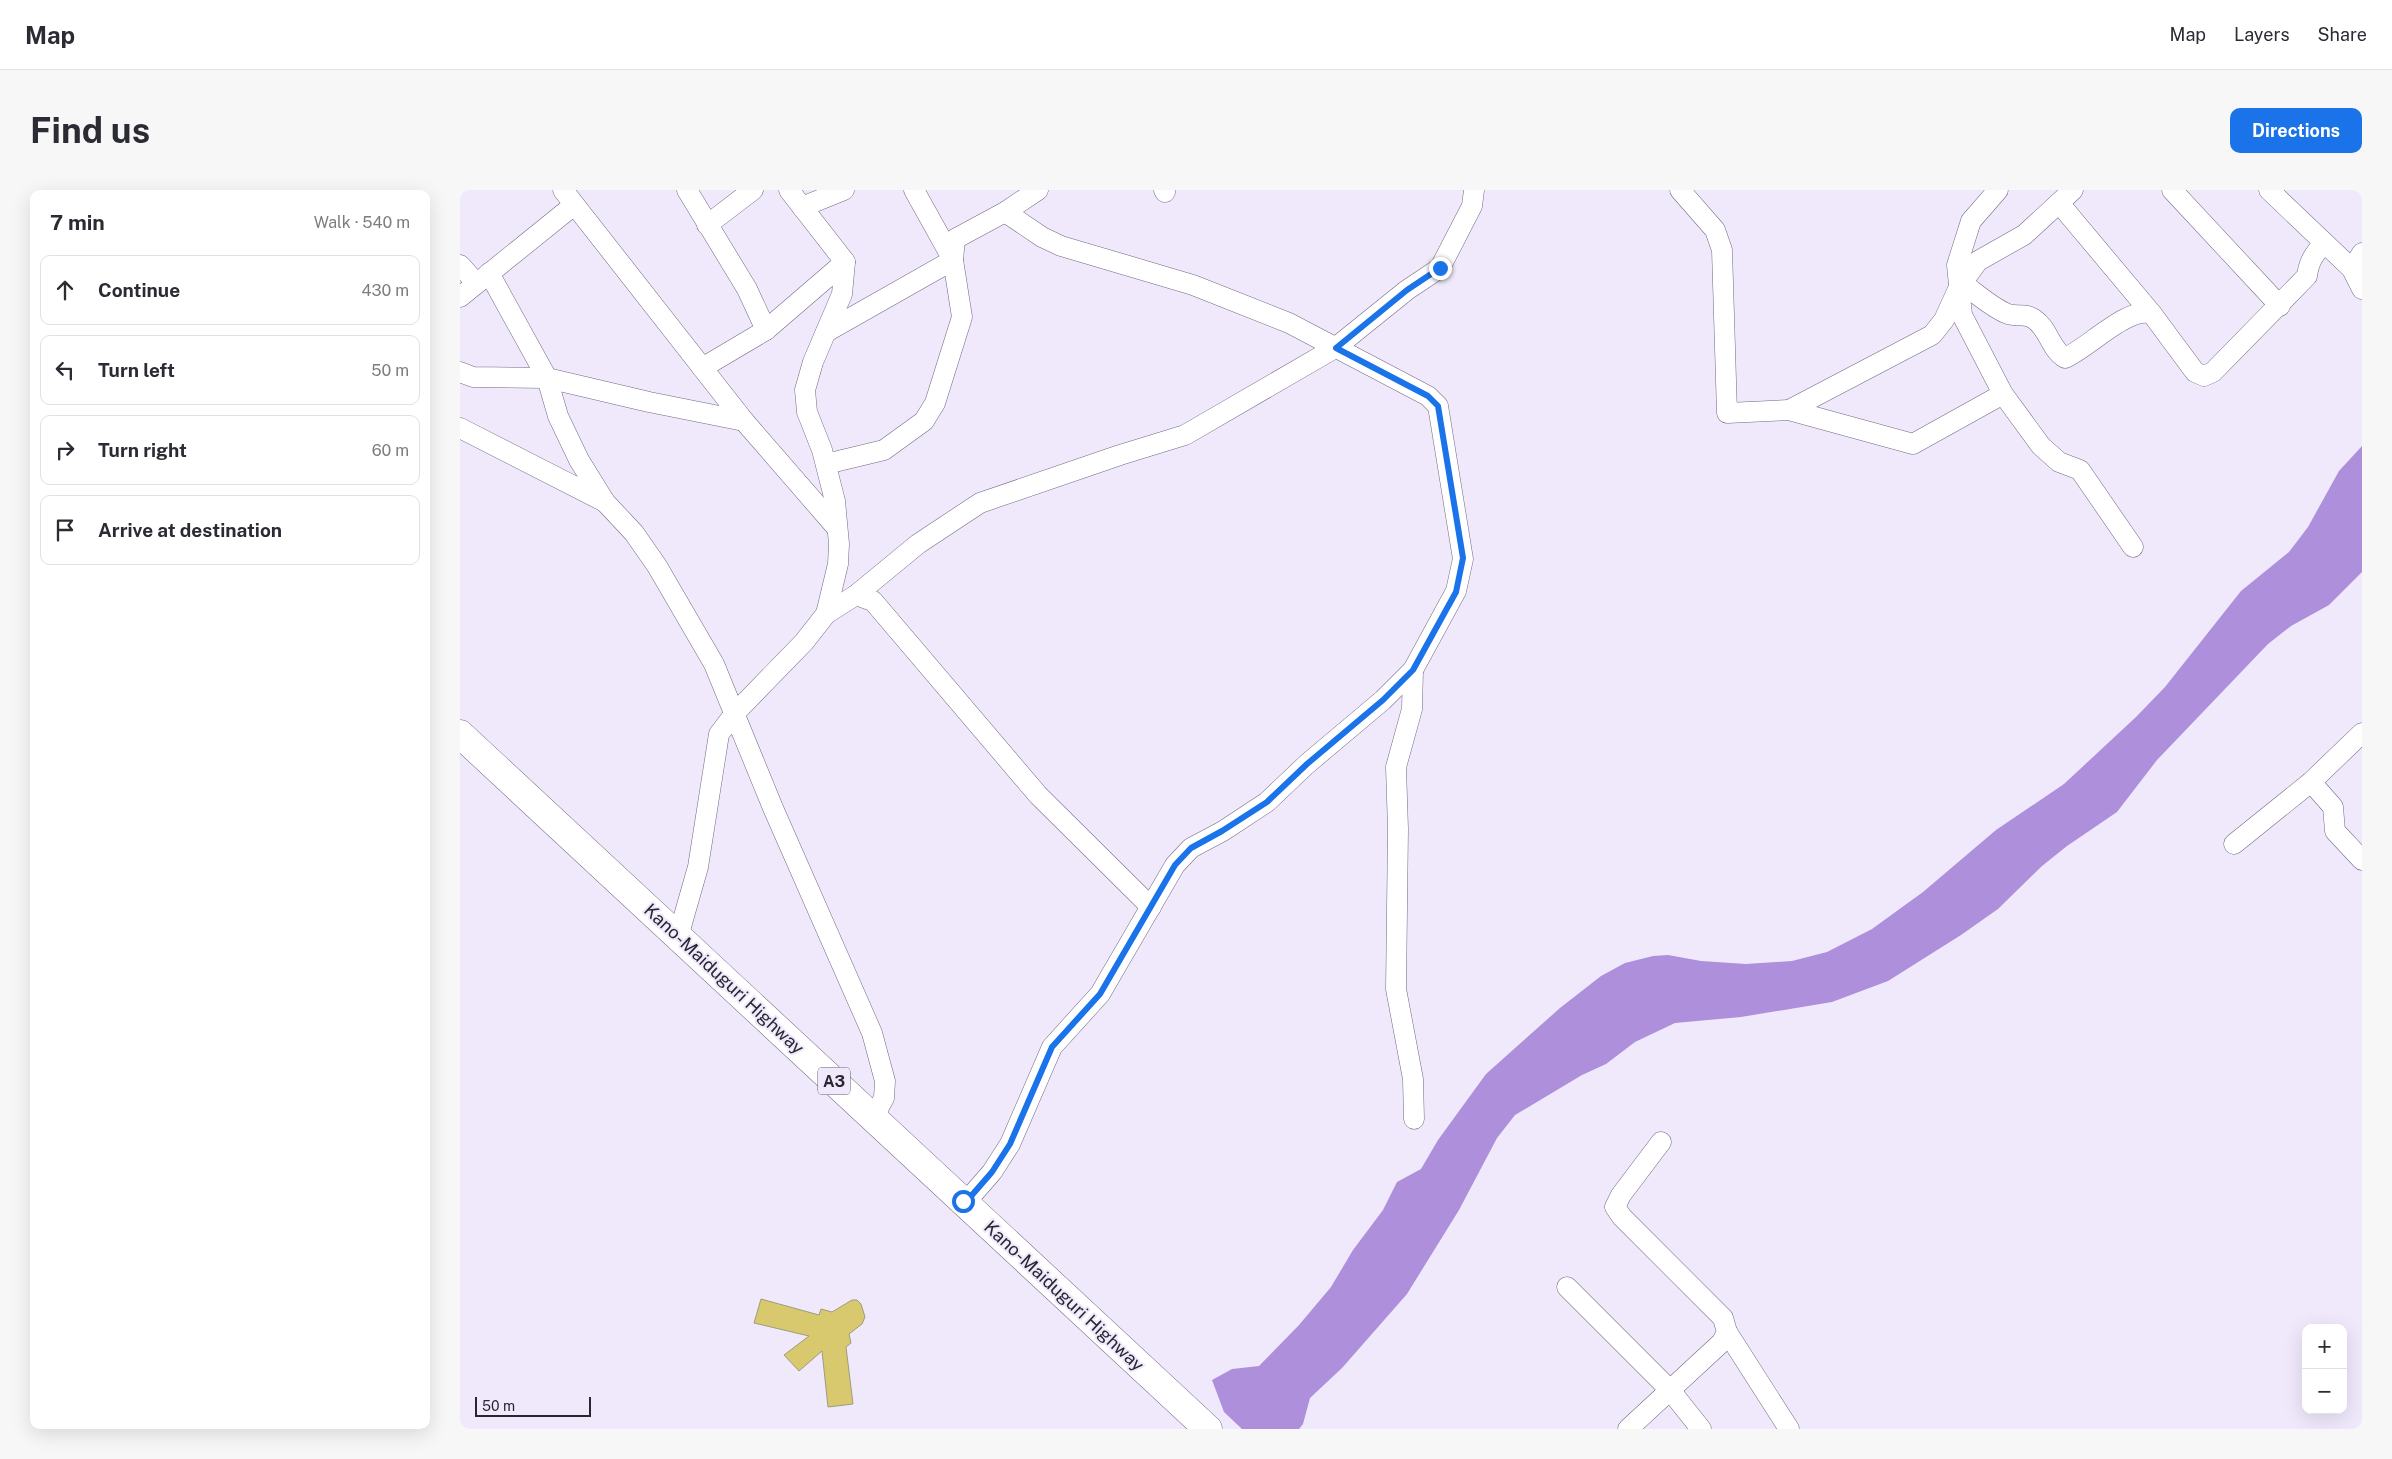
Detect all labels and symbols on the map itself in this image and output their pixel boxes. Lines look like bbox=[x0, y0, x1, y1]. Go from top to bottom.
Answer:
route end bbox=[1429, 257, 1452, 280]
street label: Kano-Maiduguri Highway bbox=[640, 899, 809, 1059]
road number: A3 bbox=[818, 1068, 850, 1094]
route start bbox=[952, 1190, 975, 1213]
street label: Kano-Maiduguri Highway bbox=[980, 1216, 1149, 1376]
scale bar bbox=[475, 1394, 591, 1417]

